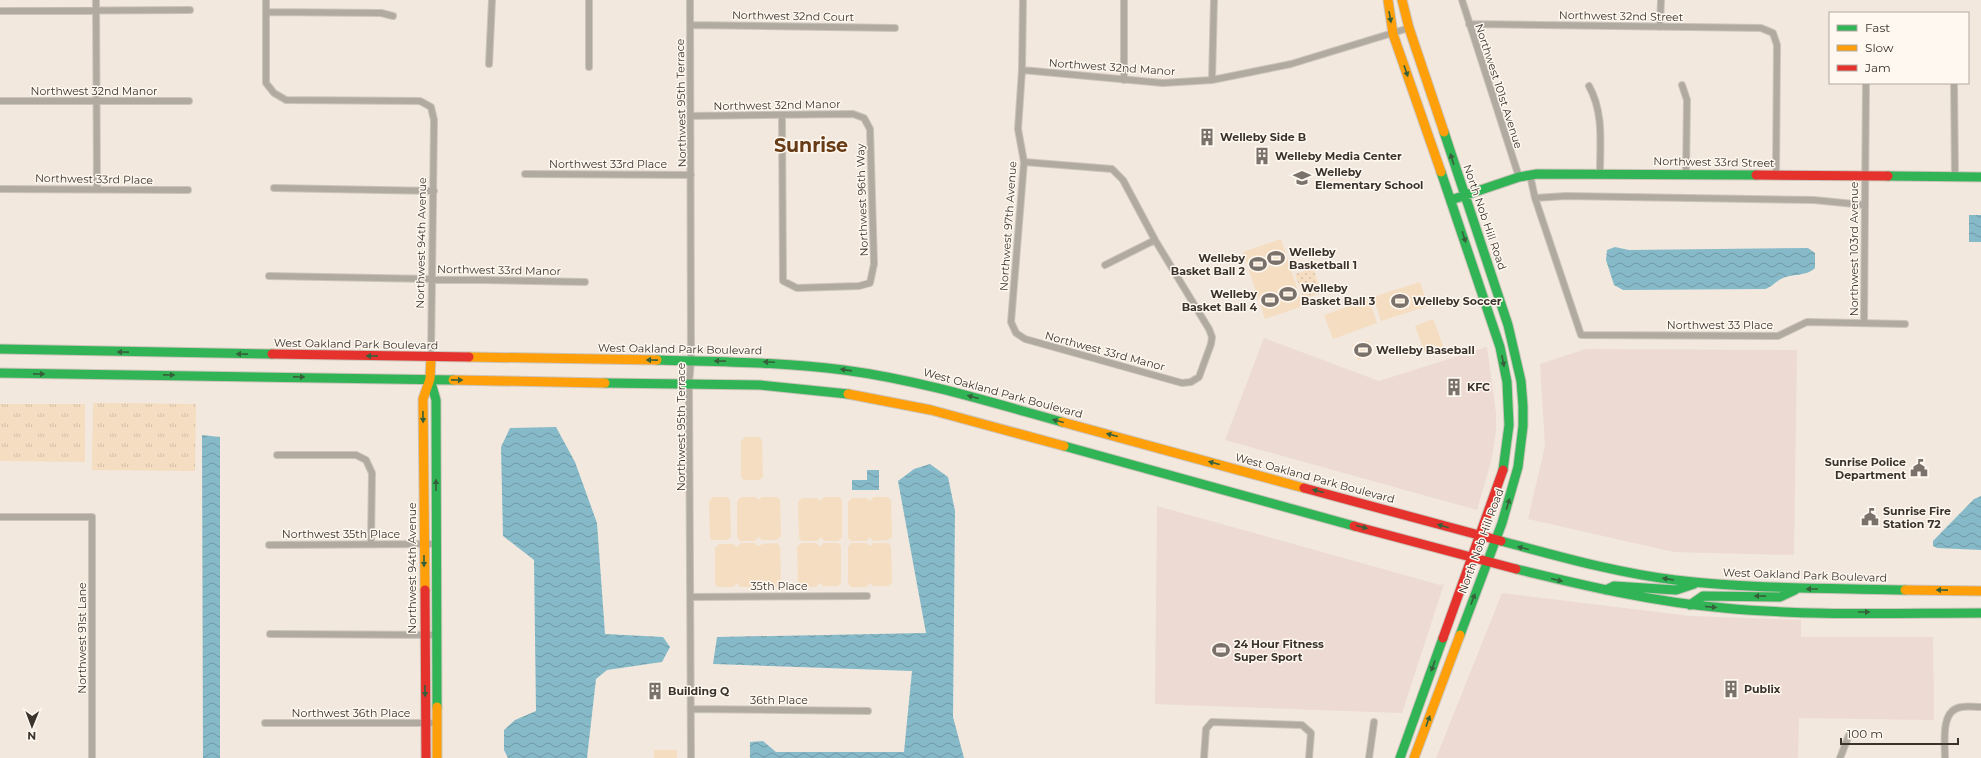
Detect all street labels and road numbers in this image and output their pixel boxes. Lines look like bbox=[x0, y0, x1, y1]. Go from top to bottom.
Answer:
street label: Northwest 32nd Court bbox=[732, 8, 855, 24]
street label: Northwest 32nd Street bbox=[1559, 8, 1684, 24]
street label: Northwest 101st Avenue bbox=[1472, 22, 1526, 151]
street label: Northwest 95th Terrace bbox=[673, 38, 689, 167]
street label: Northwest 32nd Manor bbox=[1048, 56, 1176, 78]
street label: Northwest 32nd Manor bbox=[31, 84, 157, 98]
street label: Northwest 32nd Manor bbox=[713, 97, 841, 113]
street label: Northwest 96th Way bbox=[853, 143, 871, 257]
street label: Northwest 33rd Street bbox=[1653, 154, 1775, 170]
street label: Northwest 33rd Place bbox=[549, 157, 667, 171]
street label: Northwest 97th Avenue bbox=[996, 160, 1020, 291]
street label: North Nob Hill Road bbox=[1460, 162, 1510, 272]
street label: Northwest 33rd Place bbox=[35, 171, 154, 187]
street label: Northwest 94th Avenue bbox=[413, 177, 429, 309]
street label: Northwest 103rd Avenue bbox=[1847, 181, 1861, 316]
street label: Northwest 33rd Manor bbox=[437, 262, 561, 278]
street label: Northwest 33 Place bbox=[1667, 318, 1774, 332]
street label: Northwest 33rd Manor bbox=[1043, 328, 1167, 374]
street label: West Oakland Park Boulevard bbox=[274, 336, 438, 352]
street label: West Oakland Park Boulevard bbox=[598, 341, 762, 357]
street label: Northwest 95th Terrace bbox=[674, 362, 688, 491]
street label: West Oakland Park Boulevard bbox=[922, 365, 1084, 421]
street label: West Oakland Park Boulevard bbox=[1234, 450, 1396, 506]
street label: North Nob Hill Road bbox=[1455, 487, 1507, 595]
street label: Northwest 94th Avenue bbox=[405, 502, 419, 634]
street label: Northwest 35th Place bbox=[282, 527, 400, 541]
street label: West Oakland Park Boulevard bbox=[1723, 565, 1887, 585]
street label: 35th Place bbox=[750, 579, 808, 593]
street label: Northwest 91st Lane bbox=[75, 582, 89, 694]
street label: 36th Place bbox=[750, 693, 808, 707]
street label: Northwest 36th Place bbox=[292, 706, 411, 720]

